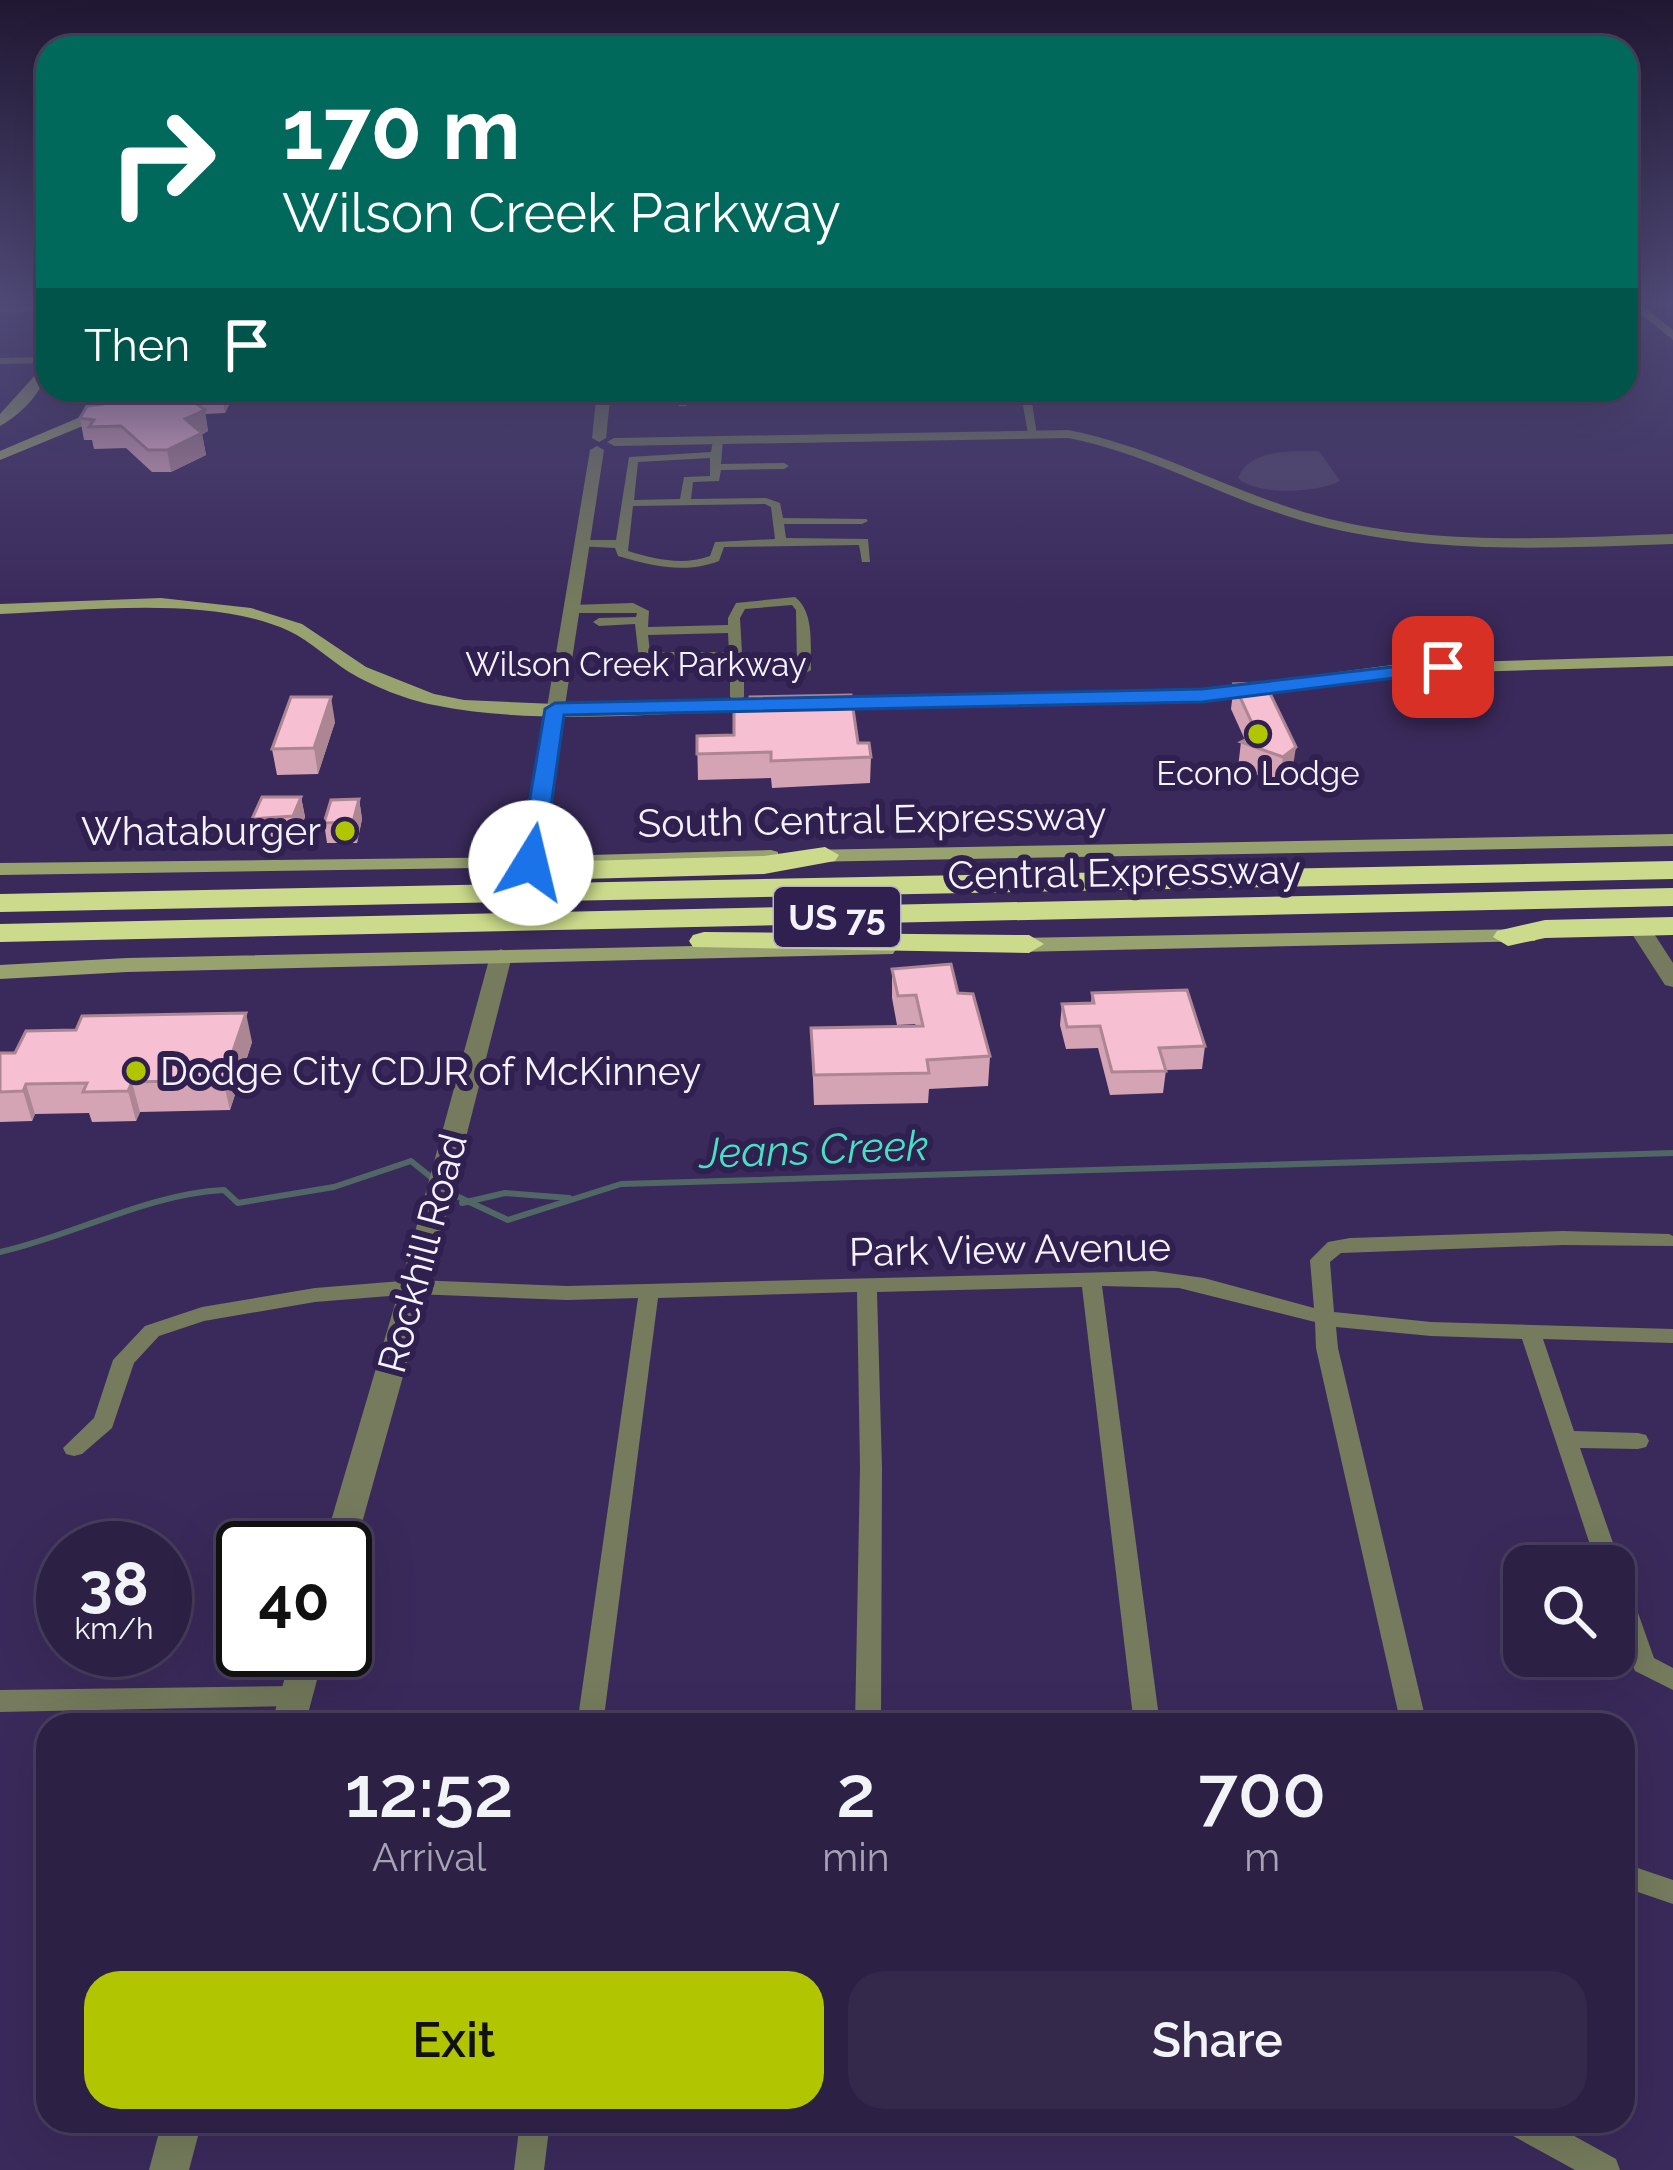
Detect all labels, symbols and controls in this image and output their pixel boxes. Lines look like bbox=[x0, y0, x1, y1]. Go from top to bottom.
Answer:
text: 170 m bbox=[282, 80, 521, 179]
icon: right bbox=[84, 84, 240, 240]
text: Wilson Creek Parkway bbox=[282, 181, 841, 245]
icon: arrive bbox=[214, 312, 280, 378]
text: Then bbox=[84, 319, 190, 372]
pin bbox=[1392, 616, 1494, 718]
icon: arrive bbox=[1410, 634, 1476, 700]
street label: Wilson Creek Parkway bbox=[465, 645, 807, 684]
marker: Econo Lodge bbox=[1245, 721, 1271, 747]
place label: Econo Lodge bbox=[1156, 754, 1360, 793]
street label: South Central Expressway bbox=[637, 792, 1107, 846]
position arrow bbox=[468, 800, 594, 926]
place label: Whataburger bbox=[81, 808, 321, 854]
marker: Whataburger bbox=[332, 818, 358, 844]
street label: Central Expressway bbox=[947, 846, 1301, 898]
road number: US 75 bbox=[774, 887, 900, 947]
place label: Dodge City CDJR of McKinney bbox=[160, 1048, 701, 1094]
marker: Dodge City CDJR of McKinney bbox=[123, 1058, 149, 1084]
water label: Jeans Creek bbox=[697, 1121, 929, 1178]
street label: Rockhill Road bbox=[368, 1129, 476, 1377]
street label: Park View Avenue bbox=[849, 1223, 1171, 1275]
speed limit sign: 40 bbox=[216, 1521, 372, 1677]
map controls bbox=[1503, 1545, 1635, 1677]
button: search bbox=[1503, 1545, 1635, 1677]
text: 38 bbox=[79, 1549, 149, 1619]
text: km/h bbox=[74, 1611, 154, 1646]
text: 12:52 bbox=[345, 1749, 514, 1834]
text: 2 bbox=[836, 1749, 876, 1834]
text: 700 bbox=[1198, 1749, 1326, 1834]
text: Arrival bbox=[372, 1834, 486, 1880]
text: min bbox=[822, 1834, 889, 1880]
text: m bbox=[1244, 1834, 1280, 1880]
button: Exit bbox=[84, 1971, 824, 2109]
button: Share bbox=[848, 1971, 1587, 2109]

